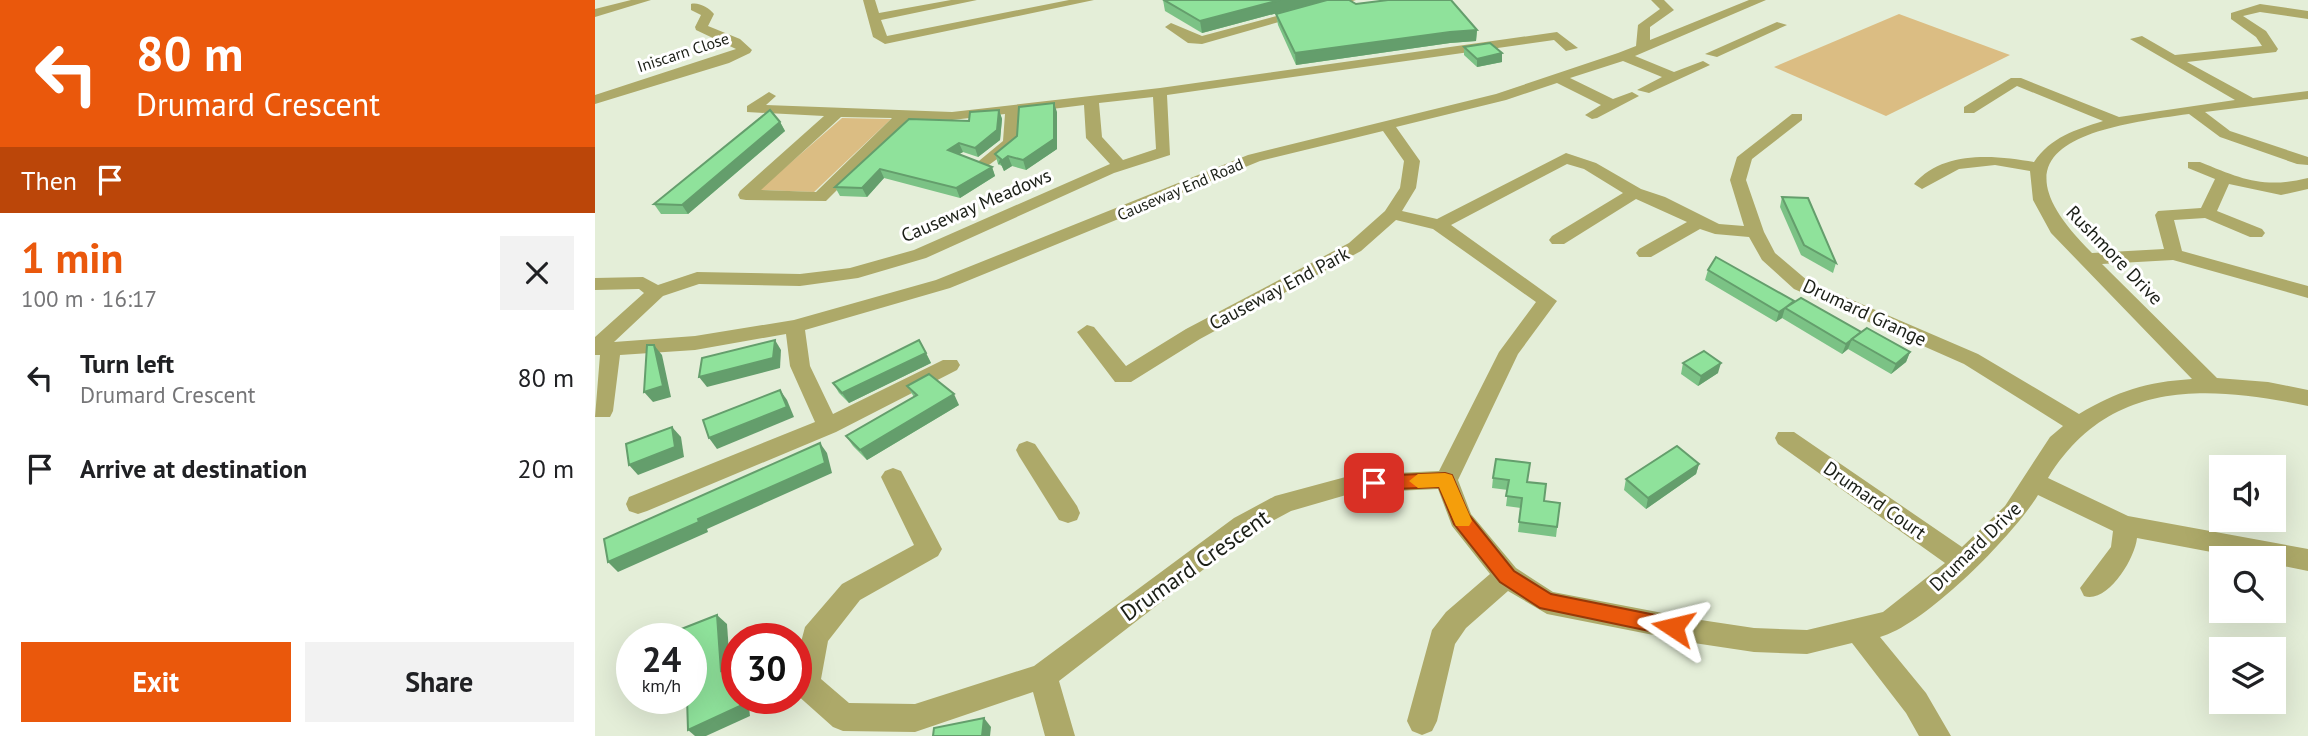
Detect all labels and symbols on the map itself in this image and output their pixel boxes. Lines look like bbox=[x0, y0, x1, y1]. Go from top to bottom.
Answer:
street label: Iniscarn Close bbox=[635, 28, 731, 76]
street label: Causeway End Road bbox=[1114, 153, 1246, 225]
street label: Causeway Meadows bbox=[897, 163, 1055, 247]
street label: Rushmore Drive bbox=[2062, 200, 2168, 310]
street label: Causeway End Park bbox=[1205, 241, 1353, 335]
street label: Drumard Grange bbox=[1799, 273, 1931, 351]
pin bbox=[1344, 453, 1404, 513]
street label: Drumard Court bbox=[1819, 456, 1931, 545]
street label: Drumard Drive bbox=[1924, 496, 2026, 596]
street label: Drumard Crescent bbox=[1115, 502, 1275, 627]
position arrow bbox=[1636, 590, 1710, 664]
speed limit sign: 30 bbox=[721, 623, 812, 714]

